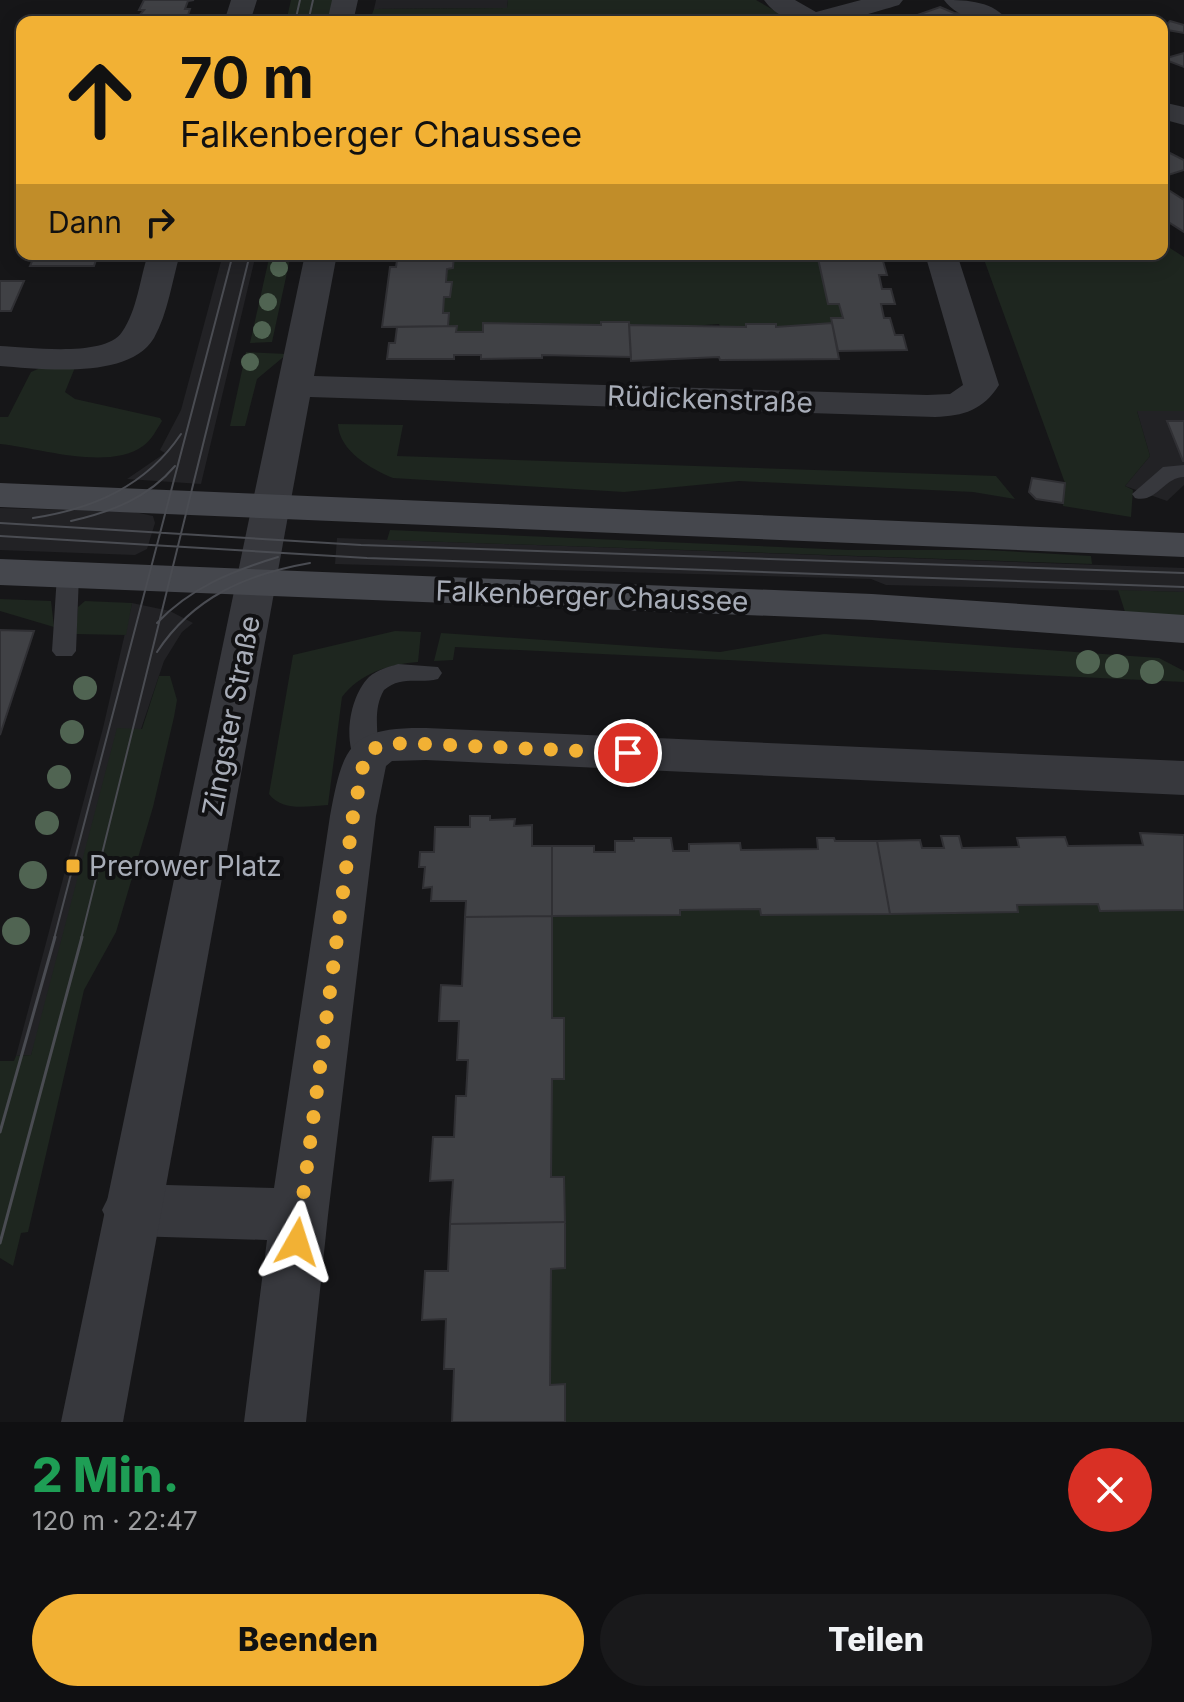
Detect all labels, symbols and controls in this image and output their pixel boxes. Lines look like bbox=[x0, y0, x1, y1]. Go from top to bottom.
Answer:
text: 70 m bbox=[180, 44, 314, 112]
icon: ahead bbox=[48, 48, 152, 152]
text: Falkenberger Chaussee bbox=[180, 112, 582, 156]
icon: right bbox=[138, 200, 182, 244]
text: Dann bbox=[48, 204, 122, 240]
street label: Rüdickenstraße bbox=[607, 378, 813, 420]
street label: Falkenberger Chaussee bbox=[435, 574, 749, 618]
street label: Zingster Straße bbox=[195, 613, 267, 819]
pin bbox=[594, 719, 662, 787]
icon: arrive bbox=[606, 731, 650, 775]
place label: Prerower Platz bbox=[89, 849, 282, 883]
marker: Prerower Platz bbox=[64, 857, 82, 875]
position arrow bbox=[255, 1200, 339, 1284]
text: 2 Min. bbox=[32, 1445, 179, 1504]
button: close bbox=[1068, 1448, 1152, 1532]
text: 120 m · 22:47 bbox=[32, 1505, 198, 1536]
button: Beenden bbox=[32, 1594, 584, 1686]
button: Teilen bbox=[600, 1594, 1152, 1686]

